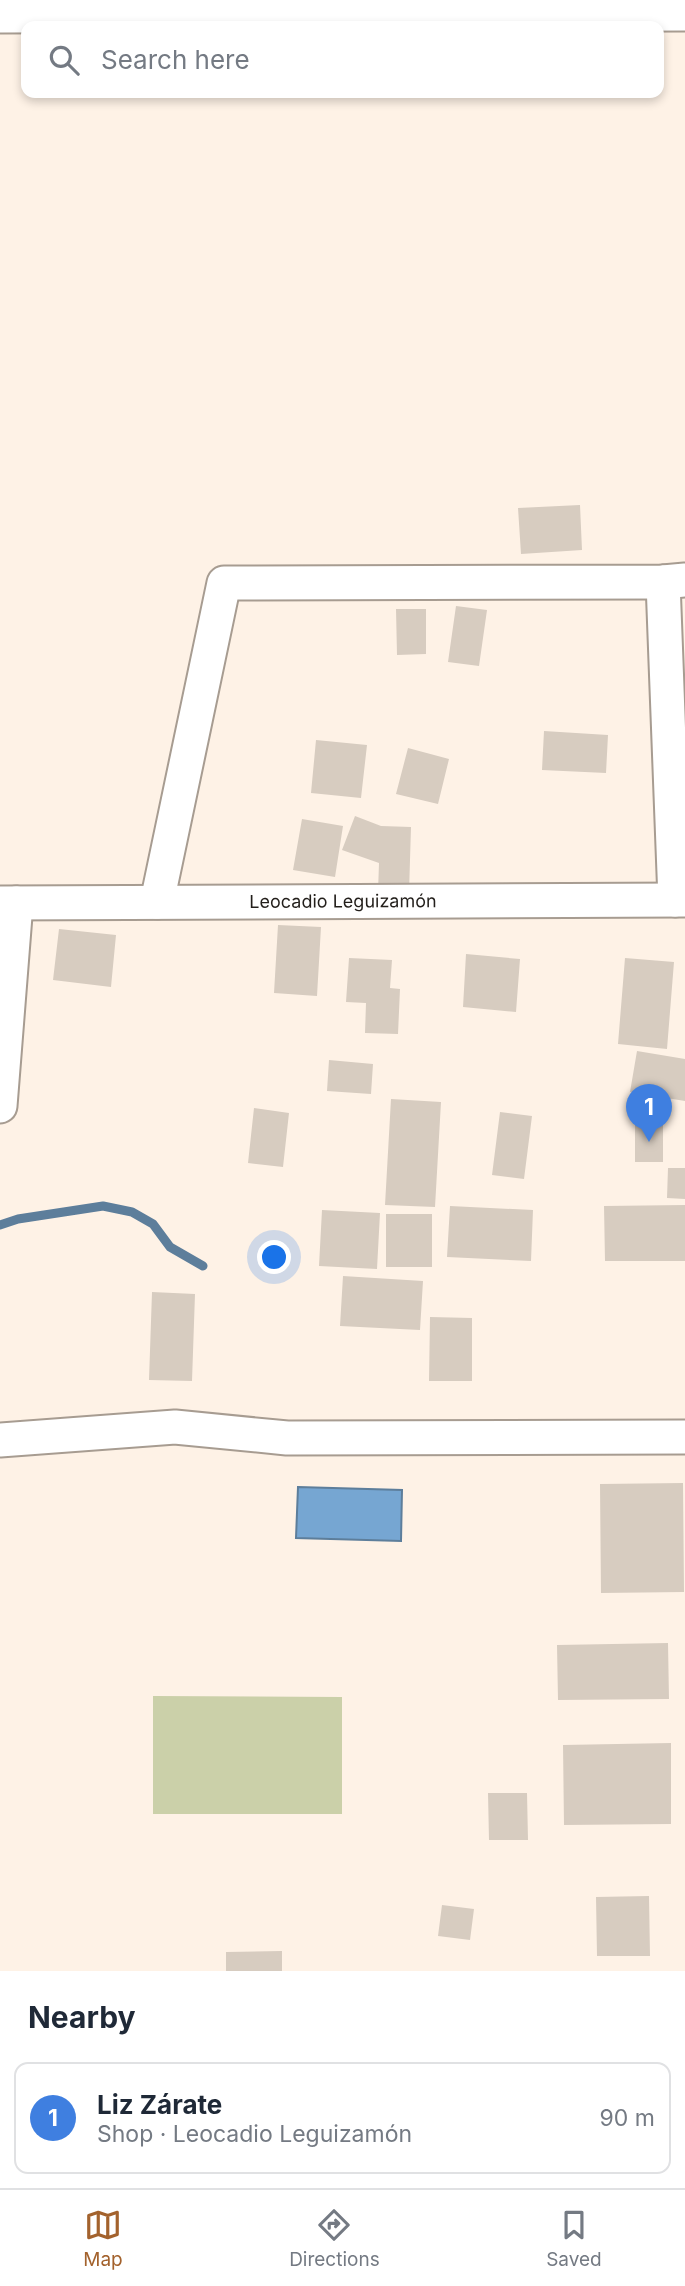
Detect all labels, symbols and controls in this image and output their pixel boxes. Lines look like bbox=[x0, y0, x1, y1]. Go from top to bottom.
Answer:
search box bbox=[21, 21, 664, 98]
icon: search bbox=[45, 41, 83, 79]
text: Search here bbox=[101, 44, 250, 75]
street label: Leocadio Leguizamón bbox=[249, 890, 437, 912]
pin: 1 bbox=[626, 1084, 672, 1142]
your location bbox=[257, 1240, 291, 1274]
text: Nearby bbox=[28, 1999, 136, 2035]
text: Liz Zárate bbox=[97, 2089, 222, 2120]
text: 1 bbox=[48, 2104, 58, 2132]
text: 90 m bbox=[600, 2104, 655, 2132]
text: Shop · Leocadio Leguizamón bbox=[97, 2120, 412, 2148]
tab: Map bbox=[83, 2206, 123, 2271]
tab: Directions bbox=[289, 2206, 380, 2271]
tab: Saved bbox=[546, 2206, 602, 2271]

